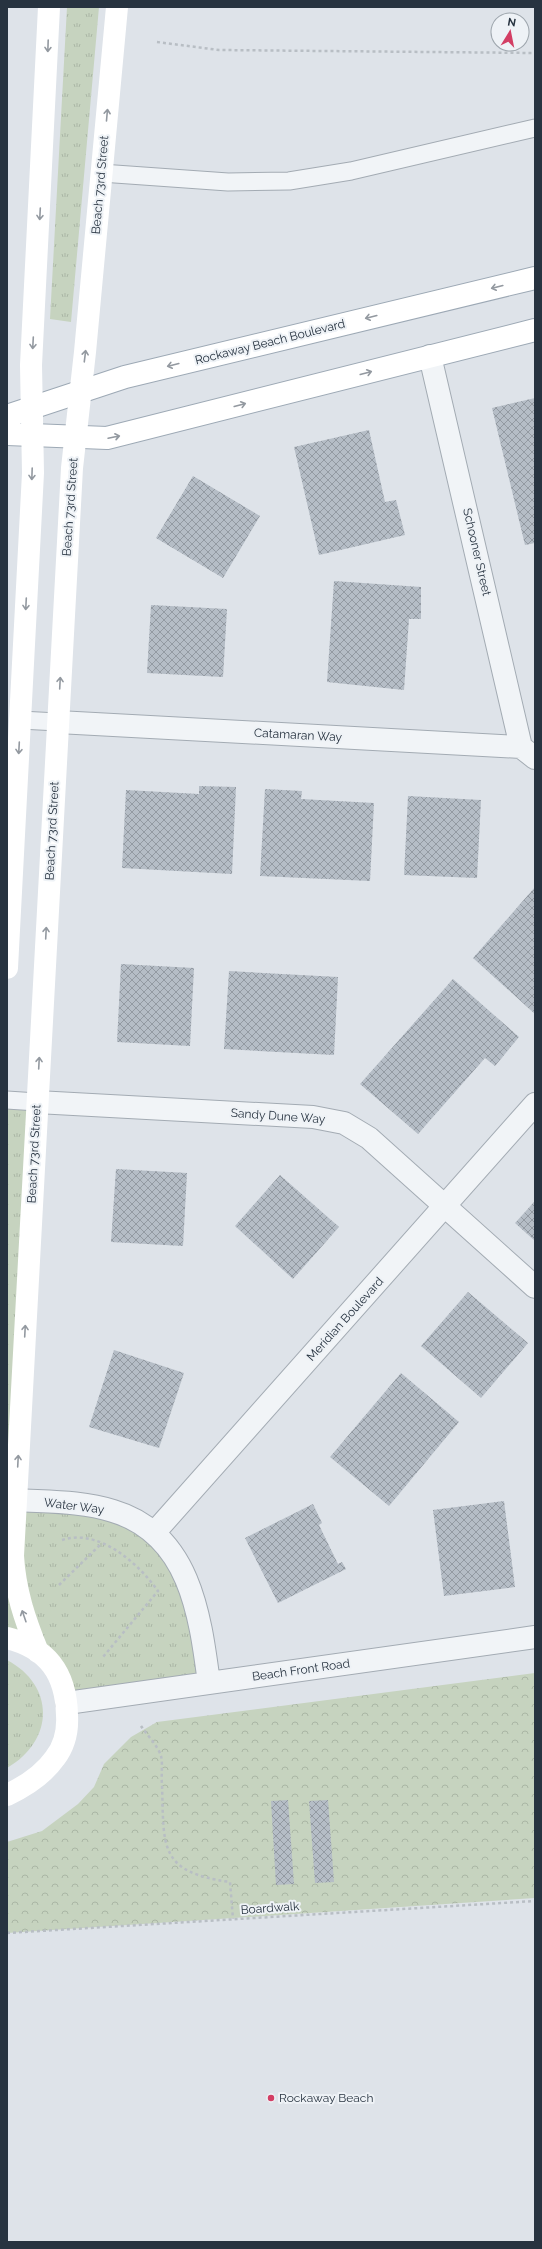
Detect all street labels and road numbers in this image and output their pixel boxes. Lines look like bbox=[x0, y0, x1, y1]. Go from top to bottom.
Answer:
street label: Beach 73rd Street bbox=[89, 135, 111, 235]
street label: Rockaway Beach Boulevard bbox=[194, 317, 346, 367]
street label: Beach 73rd Street bbox=[60, 457, 80, 557]
street label: Schooner Street bbox=[460, 507, 494, 597]
street label: Catamaran Way bbox=[254, 726, 343, 744]
street label: Beach 73rd Street bbox=[42, 781, 62, 881]
street label: Beach 73rd Street bbox=[24, 1104, 44, 1204]
street label: Sandy Dune Way bbox=[230, 1106, 326, 1126]
street label: Meridian Boulevard bbox=[304, 1274, 386, 1364]
street label: Water Way bbox=[43, 1495, 105, 1517]
street label: Beach Front Road bbox=[251, 1656, 351, 1684]
street label: Boardwalk bbox=[240, 1899, 301, 1917]

